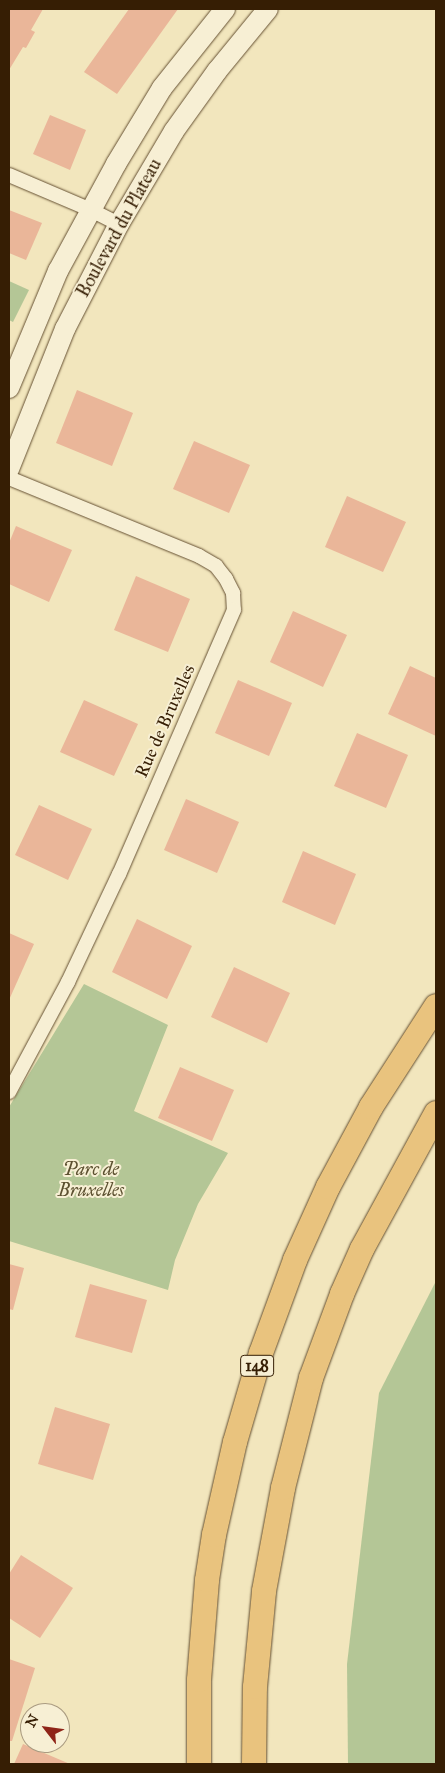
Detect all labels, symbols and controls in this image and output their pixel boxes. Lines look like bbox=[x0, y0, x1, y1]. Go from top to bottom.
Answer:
street label: Boulevard du Plateau bbox=[72, 155, 166, 301]
street label: Rue de Bruxelles bbox=[130, 661, 200, 781]
park label: Parc de Bruxelles bbox=[58, 1159, 124, 1202]
road number: 148 bbox=[240, 1352, 274, 1380]
north arrow bbox=[20, 1703, 70, 1753]
text: N bbox=[22, 1711, 43, 1730]

